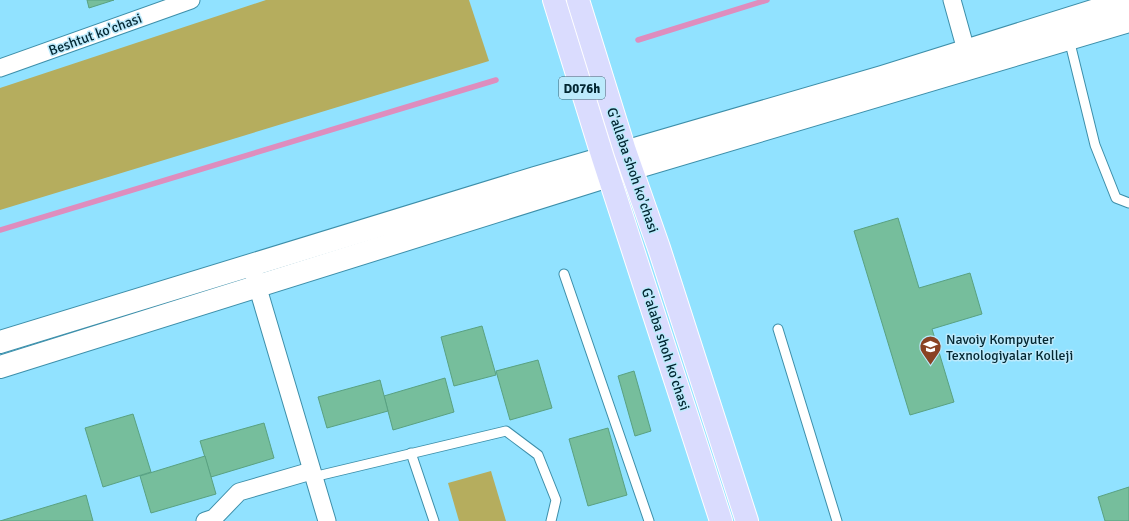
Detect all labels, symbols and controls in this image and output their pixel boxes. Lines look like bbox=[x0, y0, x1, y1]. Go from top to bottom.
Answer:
street label: Beshtut ko'chasi bbox=[46, 10, 144, 59]
road number: D076h bbox=[559, 77, 605, 99]
street label: G'allaba shoh ko'chasi bbox=[603, 105, 662, 235]
street label: G'alaba shoh ko'chasi bbox=[638, 286, 693, 412]
place label: Navoiy Kompyuter Texnologiyalar Kolleji bbox=[946, 331, 1073, 364]
school or university icon: Navoiy Kompyuter Texnologiyalar Kolleji bbox=[918, 334, 944, 367]

